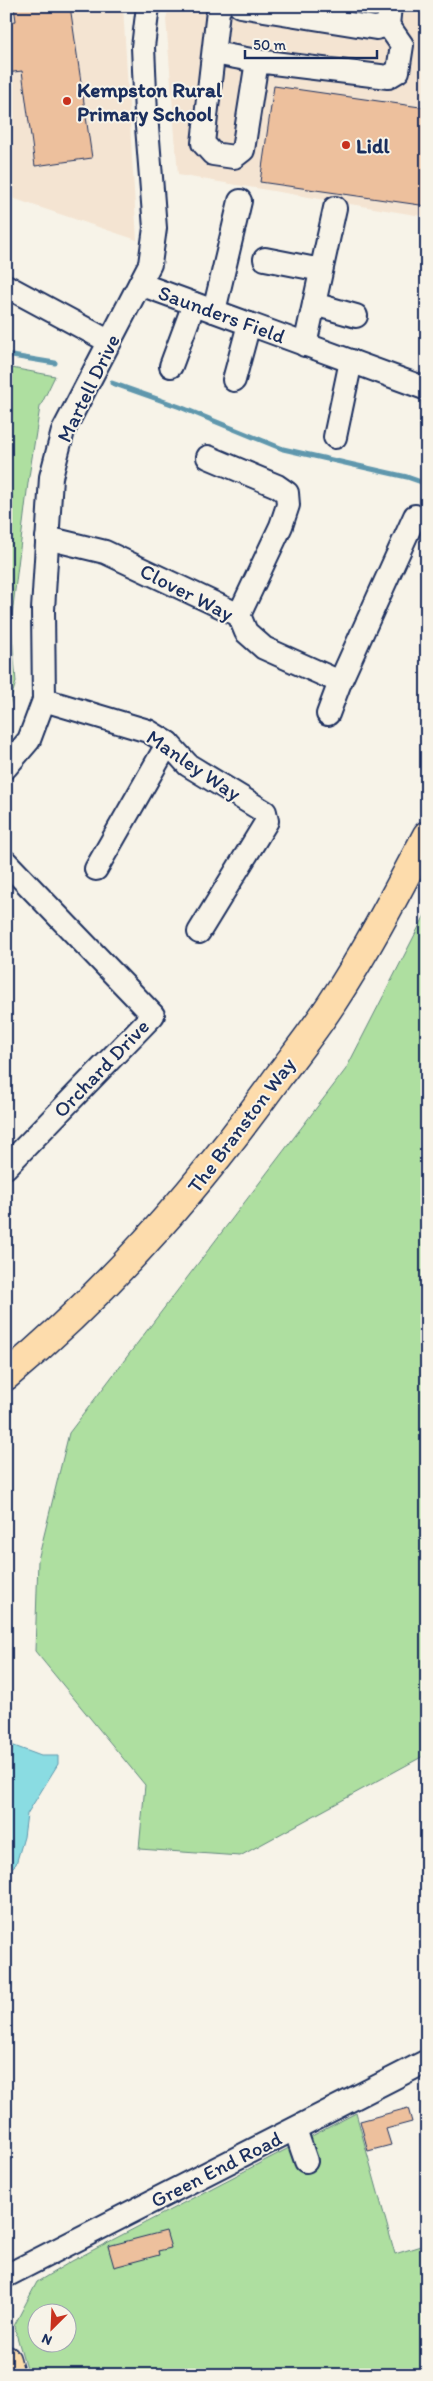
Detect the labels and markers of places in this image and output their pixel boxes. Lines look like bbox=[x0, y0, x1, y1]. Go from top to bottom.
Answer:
place label: Kempston Rural Primary School bbox=[77, 77, 223, 127]
marker: Kempston Rural Primary School bbox=[61, 95, 73, 107]
place label: Lidl bbox=[356, 133, 391, 158]
marker: Lidl bbox=[340, 139, 352, 151]

